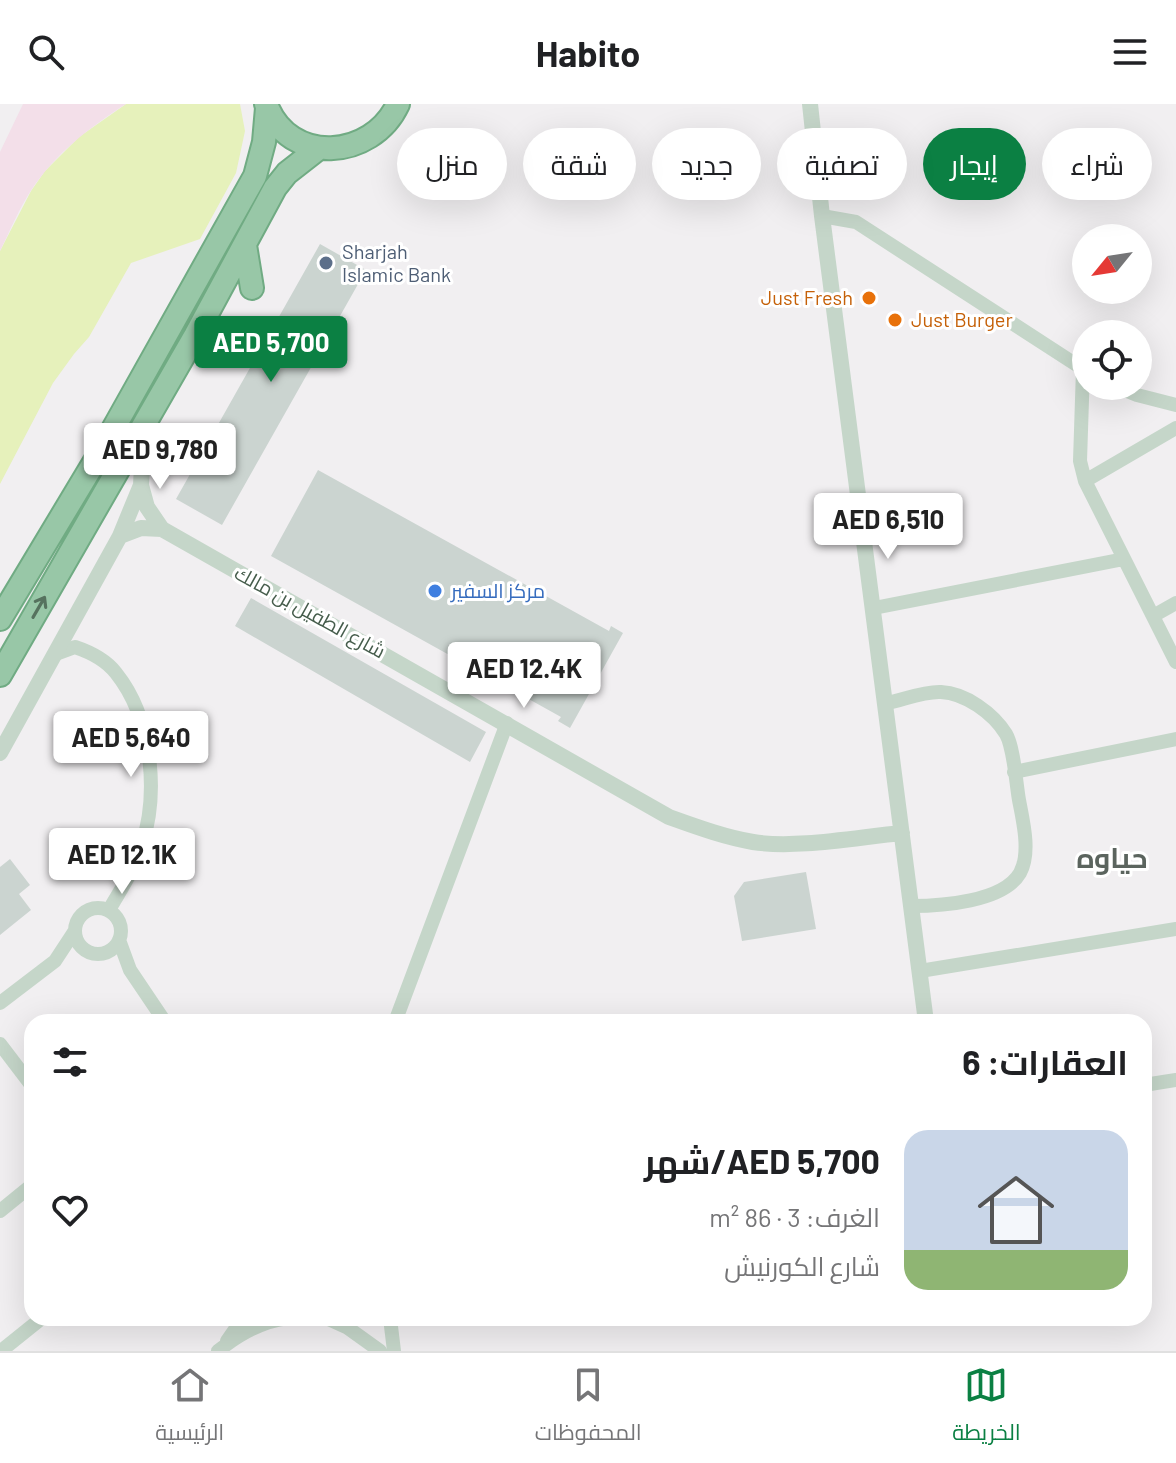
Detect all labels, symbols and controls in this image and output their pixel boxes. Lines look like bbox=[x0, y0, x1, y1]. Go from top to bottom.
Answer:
icon: search bbox=[24, 30, 68, 74]
icon: menu bbox=[1108, 30, 1152, 74]
text: Habito bbox=[536, 31, 640, 74]
chip: منزل bbox=[397, 128, 507, 200]
chip: شقة bbox=[523, 128, 636, 200]
chip: جديد bbox=[652, 128, 761, 200]
chip: تصفية bbox=[777, 128, 907, 200]
chip: إيجار bbox=[923, 128, 1026, 200]
chip: شراء bbox=[1042, 128, 1152, 200]
north arrow bbox=[1072, 224, 1152, 304]
map controls bbox=[1072, 224, 1152, 400]
place label: Sharjah Islamic Bank bbox=[342, 239, 451, 286]
marker: Sharjah Islamic Bank bbox=[317, 254, 335, 272]
place label: Just Fresh bbox=[761, 285, 853, 309]
marker: Just Fresh bbox=[860, 289, 878, 307]
place label: Just Burger bbox=[911, 307, 1013, 331]
marker: Just Burger bbox=[886, 311, 904, 329]
pin: AED 5,700 bbox=[179, 316, 363, 384]
button: locate bbox=[1072, 320, 1152, 400]
text: AED 5,700 bbox=[212, 326, 330, 357]
pin: AED 9,780 bbox=[68, 423, 252, 491]
text: AED 9,780 bbox=[102, 433, 218, 464]
pin: AED 6,510 bbox=[796, 493, 980, 561]
text: AED 6,510 bbox=[832, 503, 944, 534]
street label: شارع الطفيل بن مالك bbox=[229, 560, 390, 665]
place label: مركز السفير bbox=[450, 578, 545, 603]
marker: مركز السفير bbox=[426, 582, 444, 600]
one-way arrow bbox=[31, 596, 47, 619]
pin: AED 12.4K bbox=[432, 642, 616, 710]
text: AED 12.4K bbox=[466, 652, 582, 683]
pin: AED 5,640 bbox=[39, 711, 223, 779]
text: AED 5,640 bbox=[71, 721, 191, 752]
pin: AED 12.1K bbox=[30, 828, 214, 896]
text: AED 12.1K bbox=[67, 838, 177, 869]
district label: حياوه bbox=[1076, 840, 1148, 875]
icon: filters bbox=[48, 1040, 92, 1084]
text: العقارات: 6 bbox=[962, 1041, 1128, 1082]
text: AED 5,700/شهر bbox=[644, 1140, 880, 1181]
icon: home bbox=[968, 1162, 1064, 1258]
icon: heart bbox=[48, 1188, 92, 1232]
text: الغرف: 3 · 86 m² bbox=[709, 1201, 880, 1232]
text: شارع الكورنيش bbox=[724, 1250, 880, 1281]
tab: الرئيسية bbox=[155, 1363, 224, 1453]
tab: المحفوظات bbox=[535, 1363, 642, 1453]
tab: الخريطة bbox=[952, 1363, 1021, 1453]

